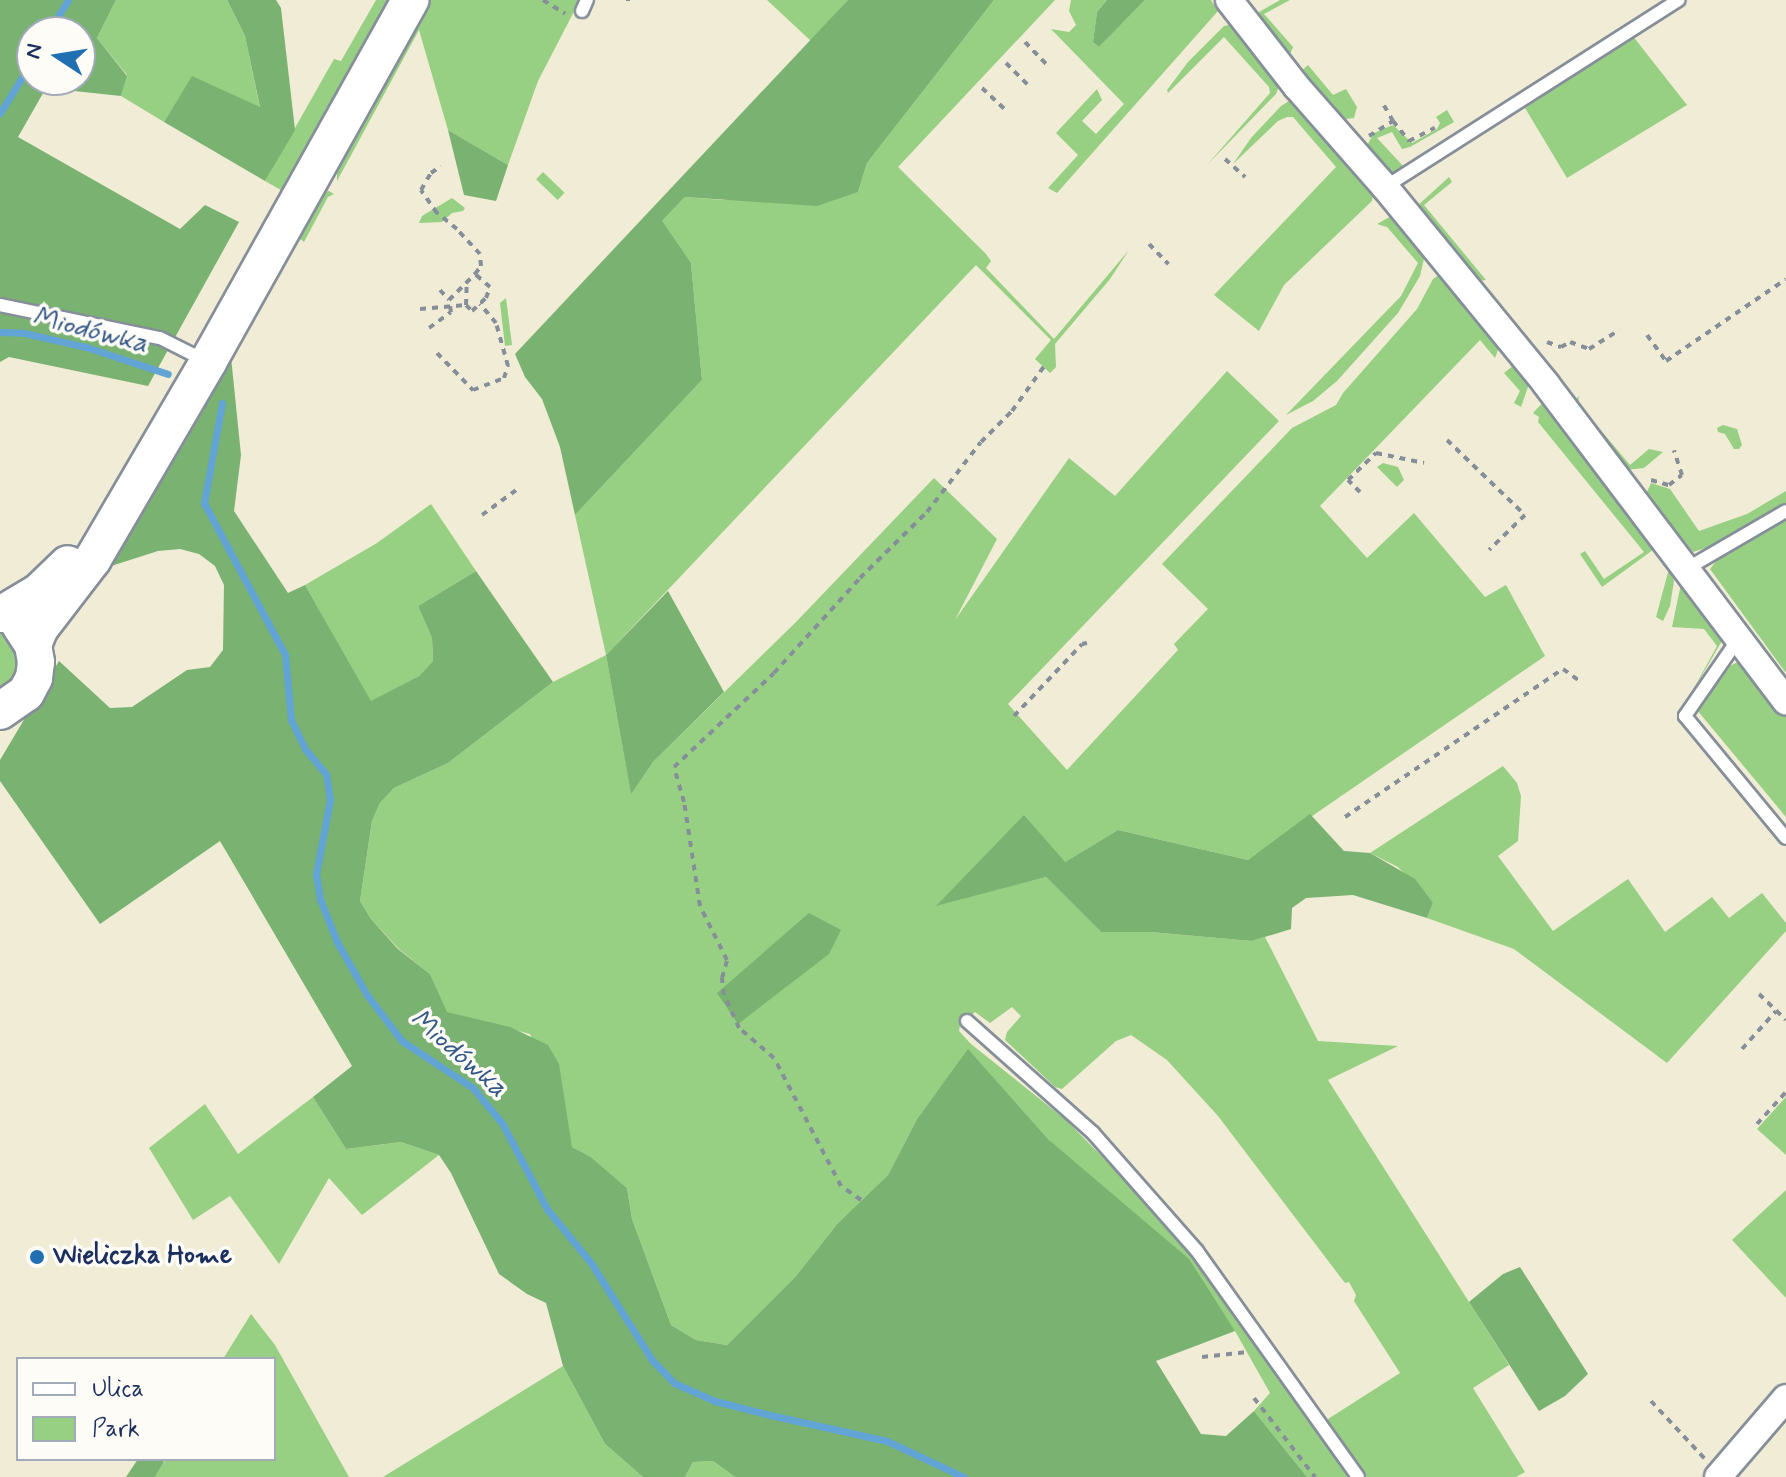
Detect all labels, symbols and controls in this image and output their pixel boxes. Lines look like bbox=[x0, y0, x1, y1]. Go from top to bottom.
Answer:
north arrow bbox=[16, 16, 96, 96]
text: N bbox=[19, 41, 50, 62]
water label: Miodówka bbox=[29, 300, 151, 362]
water label: Miodówka bbox=[402, 1003, 514, 1105]
place label: Wieliczka Home bbox=[53, 1241, 232, 1273]
marker: Wieliczka Home bbox=[28, 1248, 46, 1266]
legend bbox=[16, 1357, 276, 1461]
text: Ulica bbox=[92, 1374, 144, 1405]
text: Park bbox=[92, 1414, 140, 1445]

